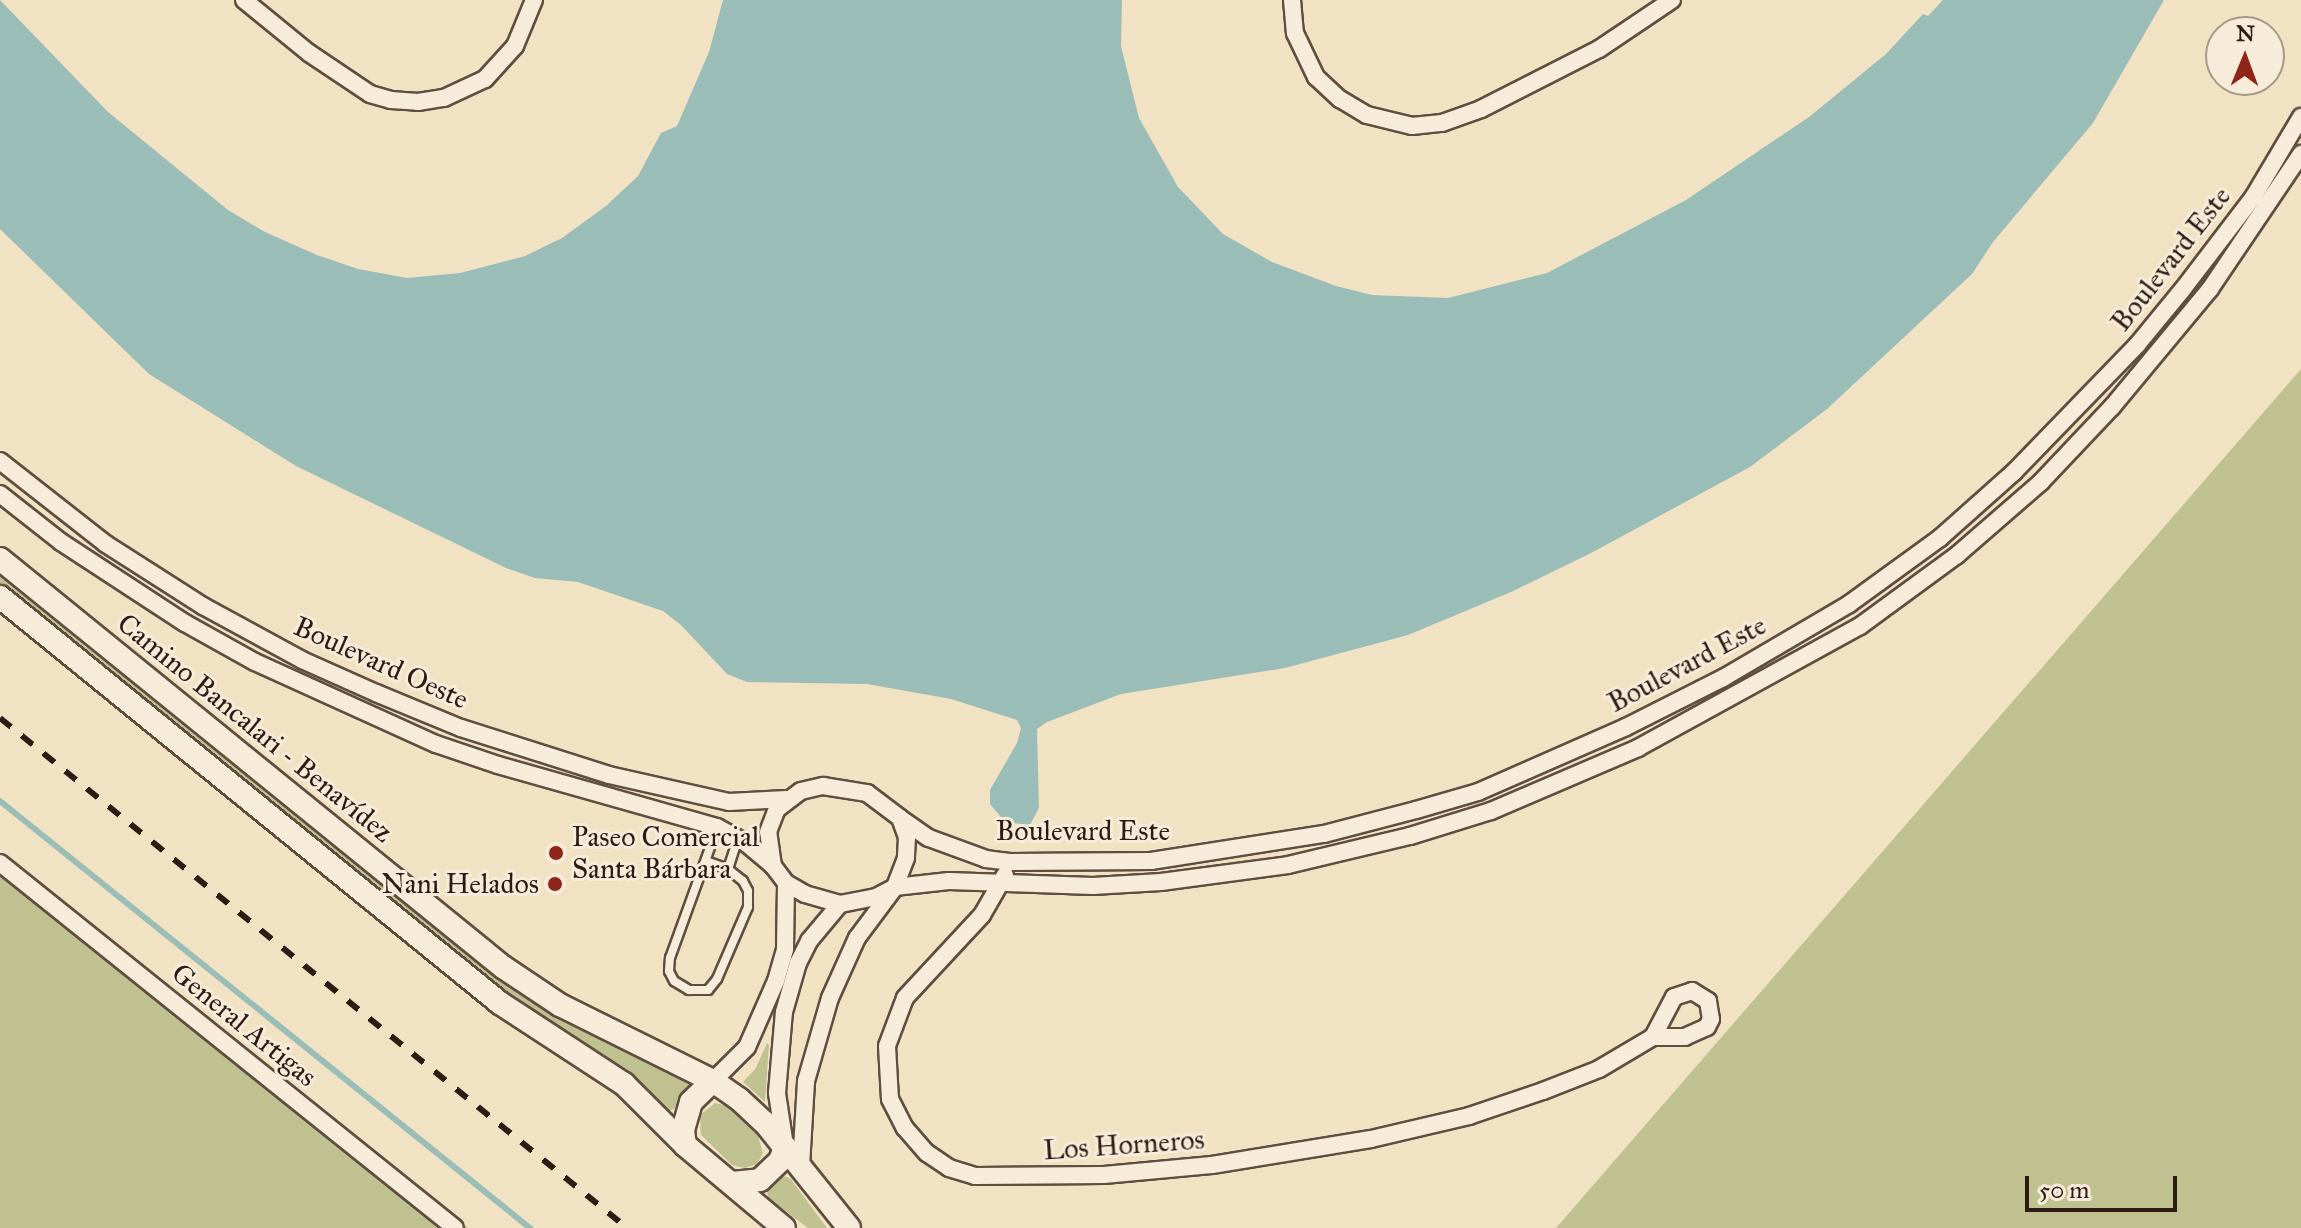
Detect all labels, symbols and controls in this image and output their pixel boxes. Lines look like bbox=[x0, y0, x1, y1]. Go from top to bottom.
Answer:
north arrow bbox=[2205, 16, 2285, 96]
text: N bbox=[2236, 20, 2255, 47]
street label: Boulevard Este bbox=[2104, 180, 2238, 338]
street label: Camino Bancalari - Benavídez bbox=[111, 607, 399, 849]
street label: Boulevard Este bbox=[1602, 608, 1772, 720]
street label: Boulevard Oeste bbox=[289, 610, 473, 716]
street label: Boulevard Este bbox=[996, 814, 1170, 848]
place label: Paseo Comercial Santa Bárbara bbox=[572, 820, 759, 886]
marker: Paseo Comercial Santa Bárbara bbox=[547, 844, 565, 862]
place label: Nani Helados bbox=[382, 867, 539, 901]
marker: Nani Helados bbox=[546, 875, 564, 893]
street label: General Artigas bbox=[165, 956, 323, 1094]
street label: Los Horneros bbox=[1042, 1123, 1206, 1167]
scale bar bbox=[2029, 1160, 2181, 1210]
text: 50 m bbox=[2039, 1175, 2089, 1205]

